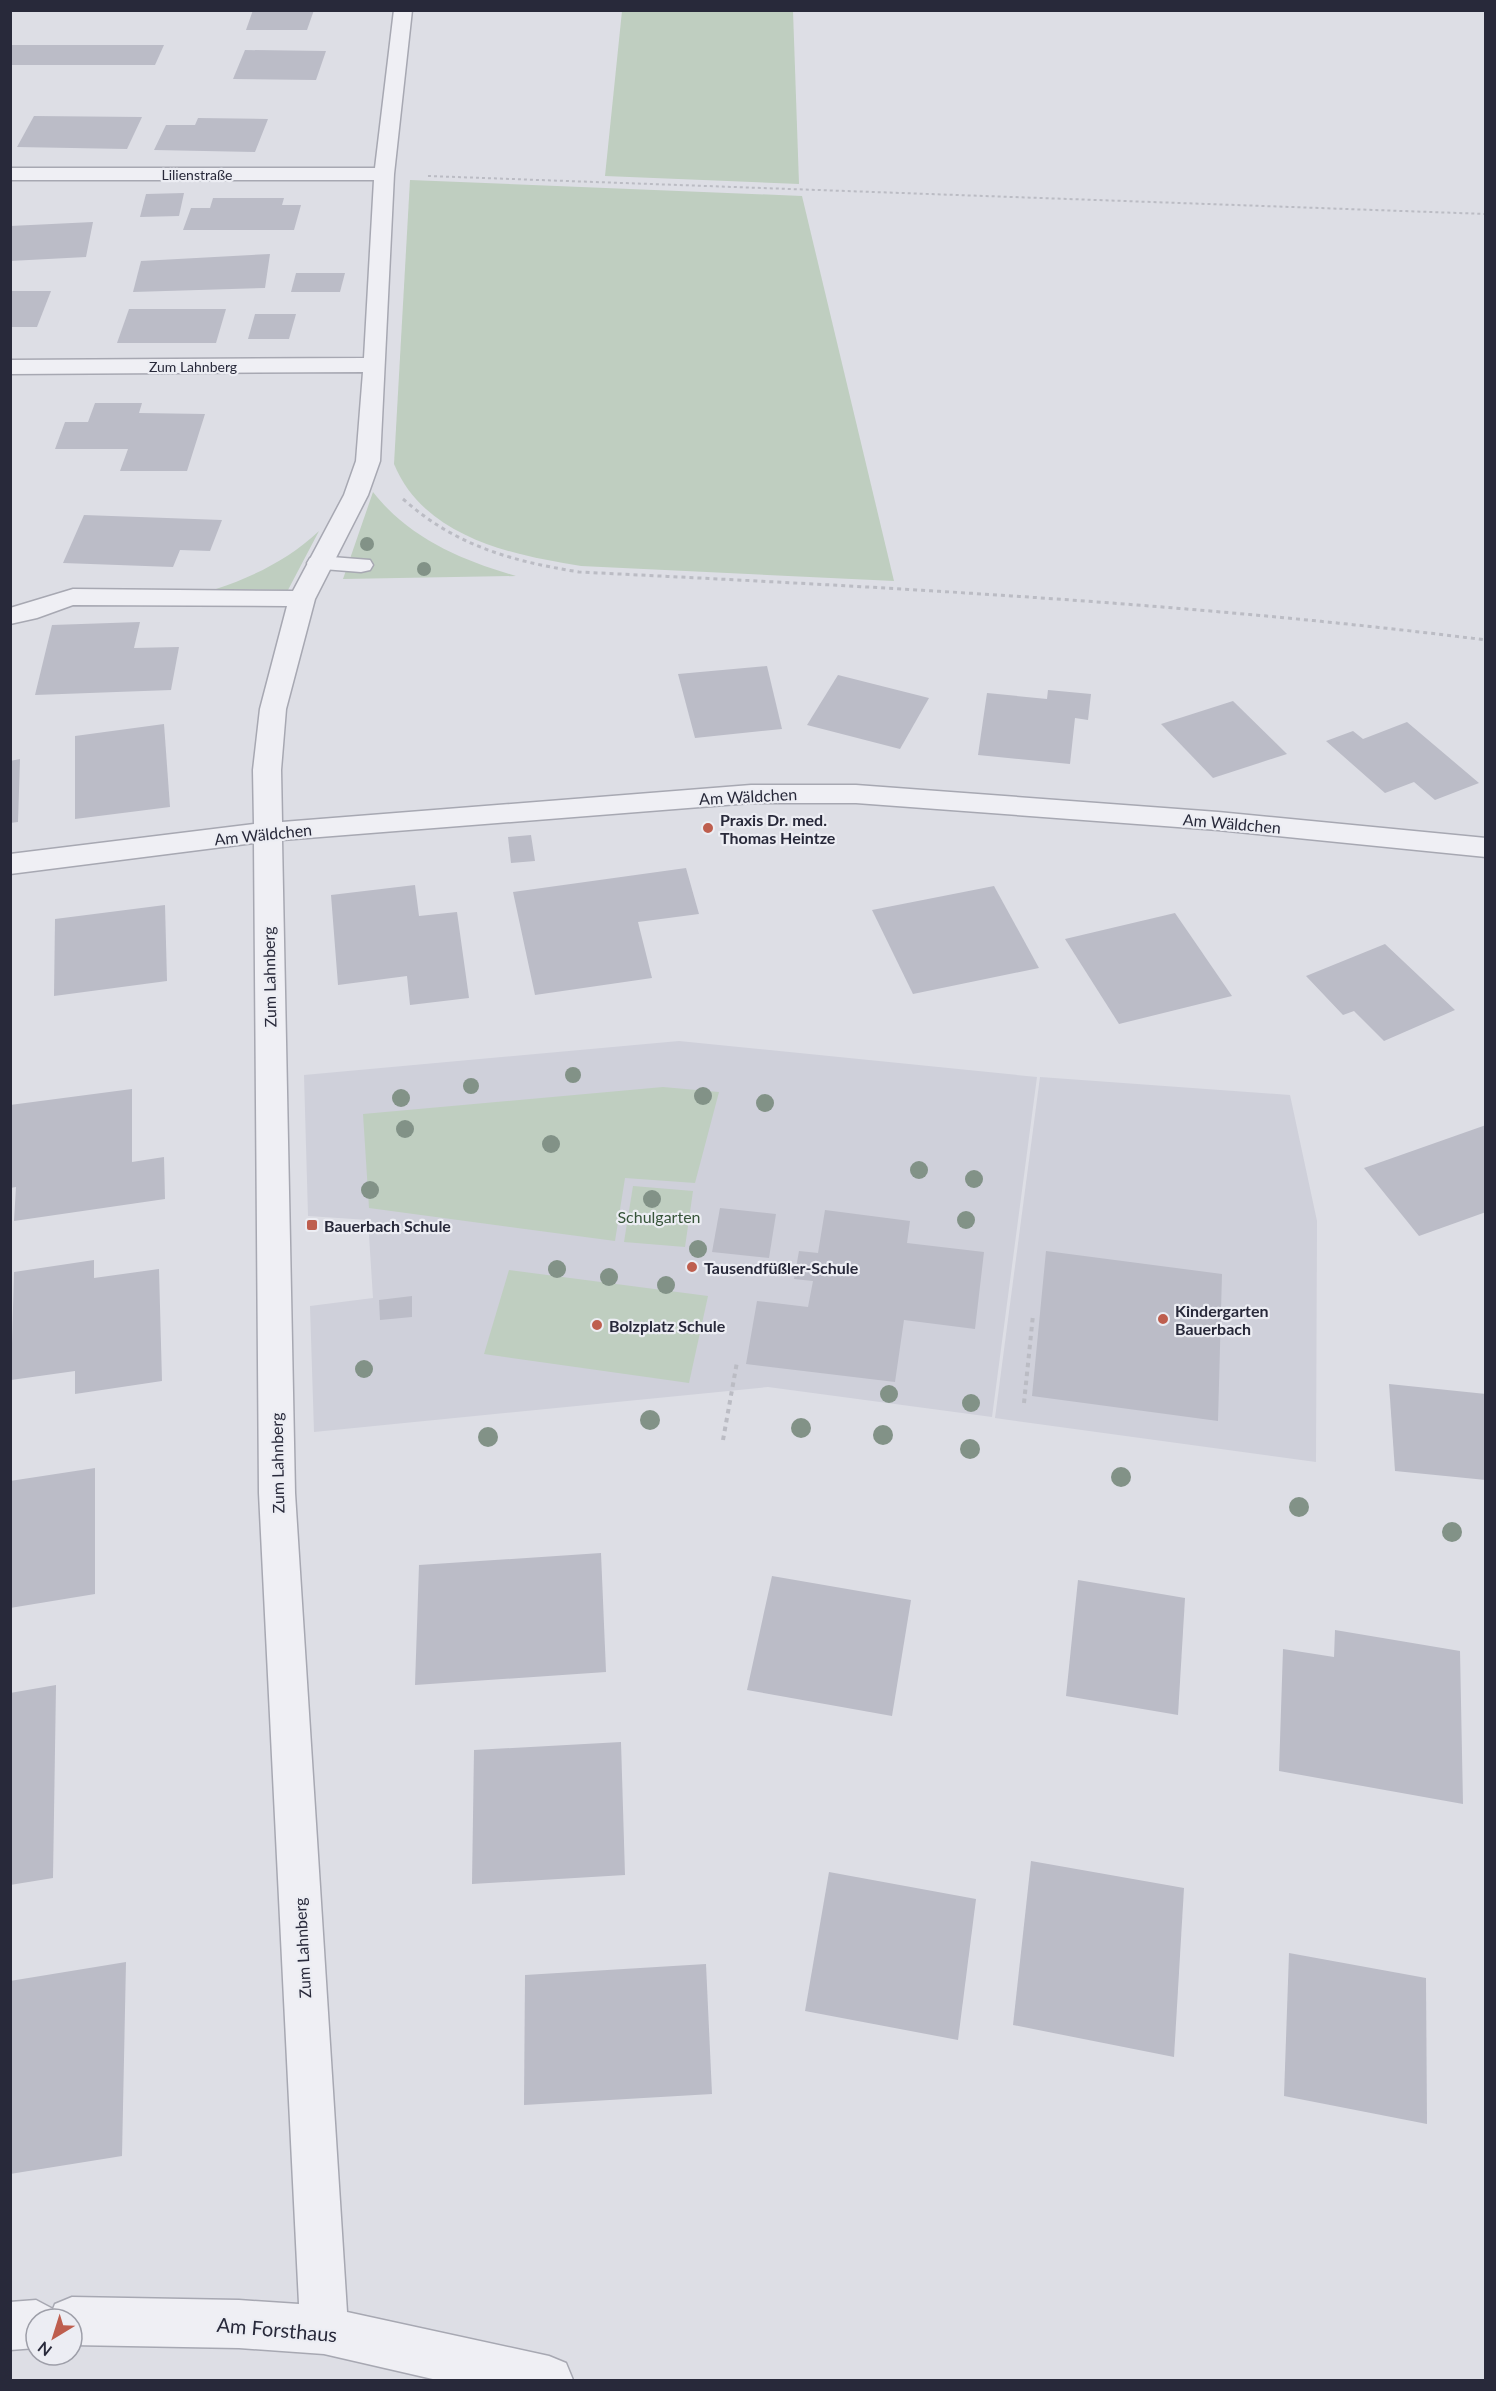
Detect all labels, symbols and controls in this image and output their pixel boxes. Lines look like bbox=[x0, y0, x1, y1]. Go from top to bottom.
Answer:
street label: Lilienstraße bbox=[162, 166, 232, 183]
street label: Zum Lahnberg bbox=[149, 358, 237, 375]
street label: Am Wäldchen bbox=[698, 784, 798, 808]
street label: Am Wäldchen bbox=[1182, 809, 1282, 837]
place label: Praxis Dr. med. Thomas Heintze bbox=[720, 810, 836, 847]
street label: Am Wäldchen bbox=[213, 819, 313, 849]
marker: Praxis Dr. med. Thomas Heintze bbox=[701, 821, 715, 835]
street label: Zum Lahnberg bbox=[259, 926, 279, 1028]
park label: Schulgarten bbox=[617, 1207, 701, 1226]
place label: Bauerbach Schule bbox=[324, 1216, 451, 1235]
marker: Bauerbach Schule bbox=[305, 1218, 319, 1232]
place label: Tausendfüßler-Schule bbox=[704, 1258, 859, 1277]
marker: Tausendfüßler-Schule bbox=[685, 1260, 699, 1274]
place label: Kindergarten Bauerbach bbox=[1175, 1301, 1269, 1338]
marker: Kindergarten Bauerbach bbox=[1156, 1312, 1170, 1326]
place label: Bolzplatz Schule bbox=[609, 1316, 726, 1335]
marker: Bolzplatz Schule bbox=[590, 1318, 604, 1332]
street label: Zum Lahnberg bbox=[267, 1412, 287, 1514]
street label: Zum Lahnberg bbox=[290, 1897, 314, 1999]
north arrow bbox=[24, 2307, 84, 2367]
street label: Am Forsthaus bbox=[216, 2312, 338, 2346]
text: N bbox=[34, 2338, 55, 2360]

